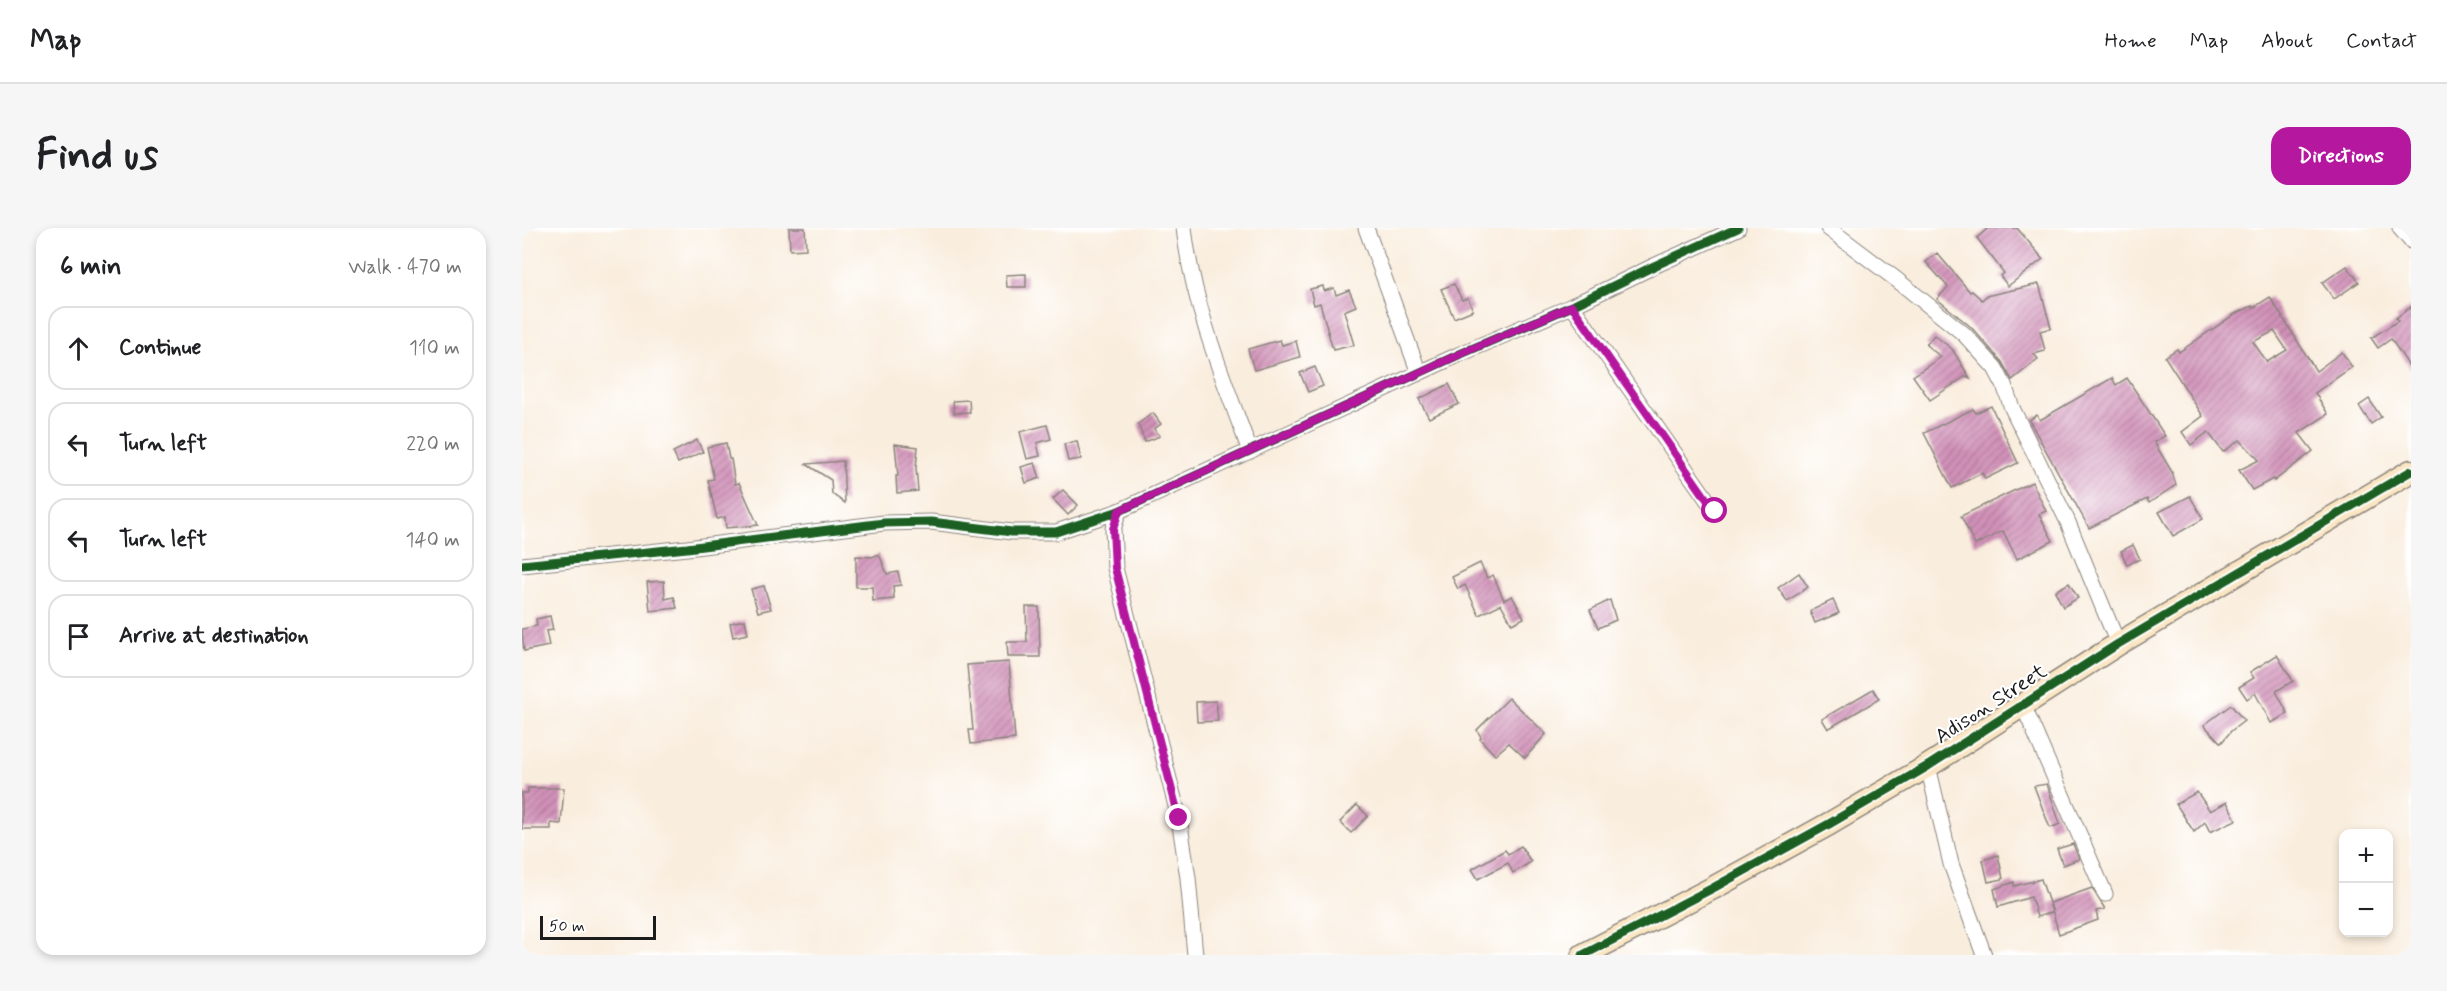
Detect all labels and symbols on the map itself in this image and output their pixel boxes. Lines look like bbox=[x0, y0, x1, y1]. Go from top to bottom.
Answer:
route start bbox=[1701, 497, 1727, 523]
street label: Adison Street bbox=[1930, 657, 2053, 751]
route end bbox=[1165, 804, 1191, 830]
scale bar bbox=[540, 913, 656, 940]

